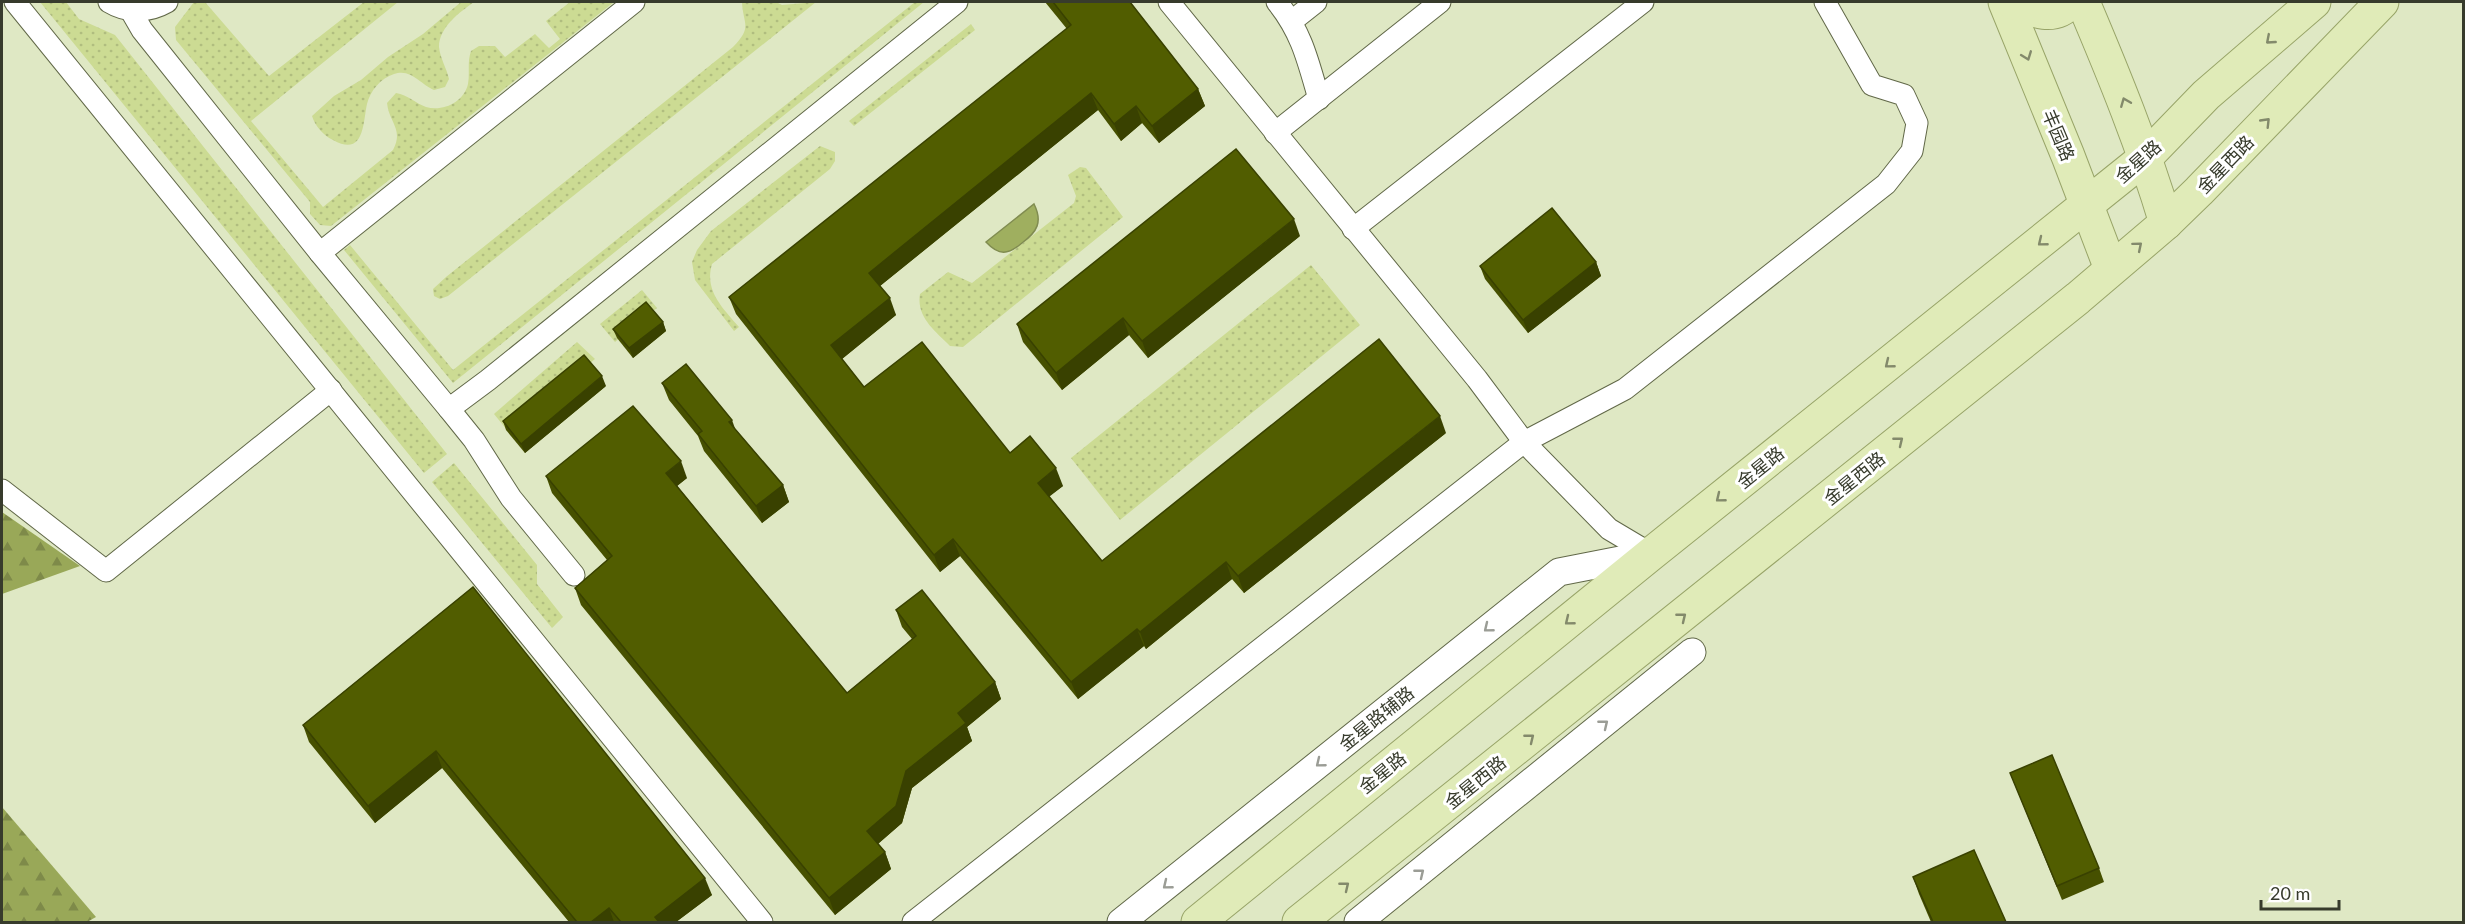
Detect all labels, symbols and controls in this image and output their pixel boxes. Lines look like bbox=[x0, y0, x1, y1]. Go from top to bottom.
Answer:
one-way arrow bbox=[2266, 33, 2276, 44]
one-way arrow bbox=[2019, 50, 2032, 61]
one-way arrow bbox=[2120, 97, 2132, 108]
street label: 丰园路 bbox=[2038, 106, 2080, 164]
one-way arrow bbox=[2259, 118, 2270, 129]
street label: 金星西路 bbox=[2192, 130, 2258, 198]
street label: 金星路 bbox=[2111, 135, 2165, 187]
one-way arrow bbox=[2038, 234, 2049, 245]
one-way arrow bbox=[2131, 242, 2142, 253]
one-way arrow bbox=[1885, 356, 1896, 367]
one-way arrow bbox=[1893, 438, 1904, 449]
street label: 金星路 bbox=[1732, 441, 1788, 493]
street label: 金星西路 bbox=[1819, 447, 1889, 509]
one-way arrow bbox=[1716, 491, 1727, 502]
one-way arrow bbox=[1564, 613, 1575, 624]
one-way arrow bbox=[1675, 613, 1686, 624]
one-way arrow bbox=[1484, 621, 1495, 632]
street label: 金星路辅路 bbox=[1334, 681, 1418, 755]
one-way arrow bbox=[1597, 720, 1608, 731]
one-way arrow bbox=[1523, 735, 1534, 746]
street label: 金星路 bbox=[1354, 746, 1410, 798]
street label: 金星西路 bbox=[1440, 751, 1510, 813]
one-way arrow bbox=[1315, 756, 1326, 767]
one-way arrow bbox=[1413, 869, 1424, 880]
scale bar bbox=[2261, 873, 2339, 911]
one-way arrow bbox=[1163, 878, 1174, 889]
one-way arrow bbox=[1338, 882, 1349, 893]
text: 20 m bbox=[2270, 882, 2310, 904]

